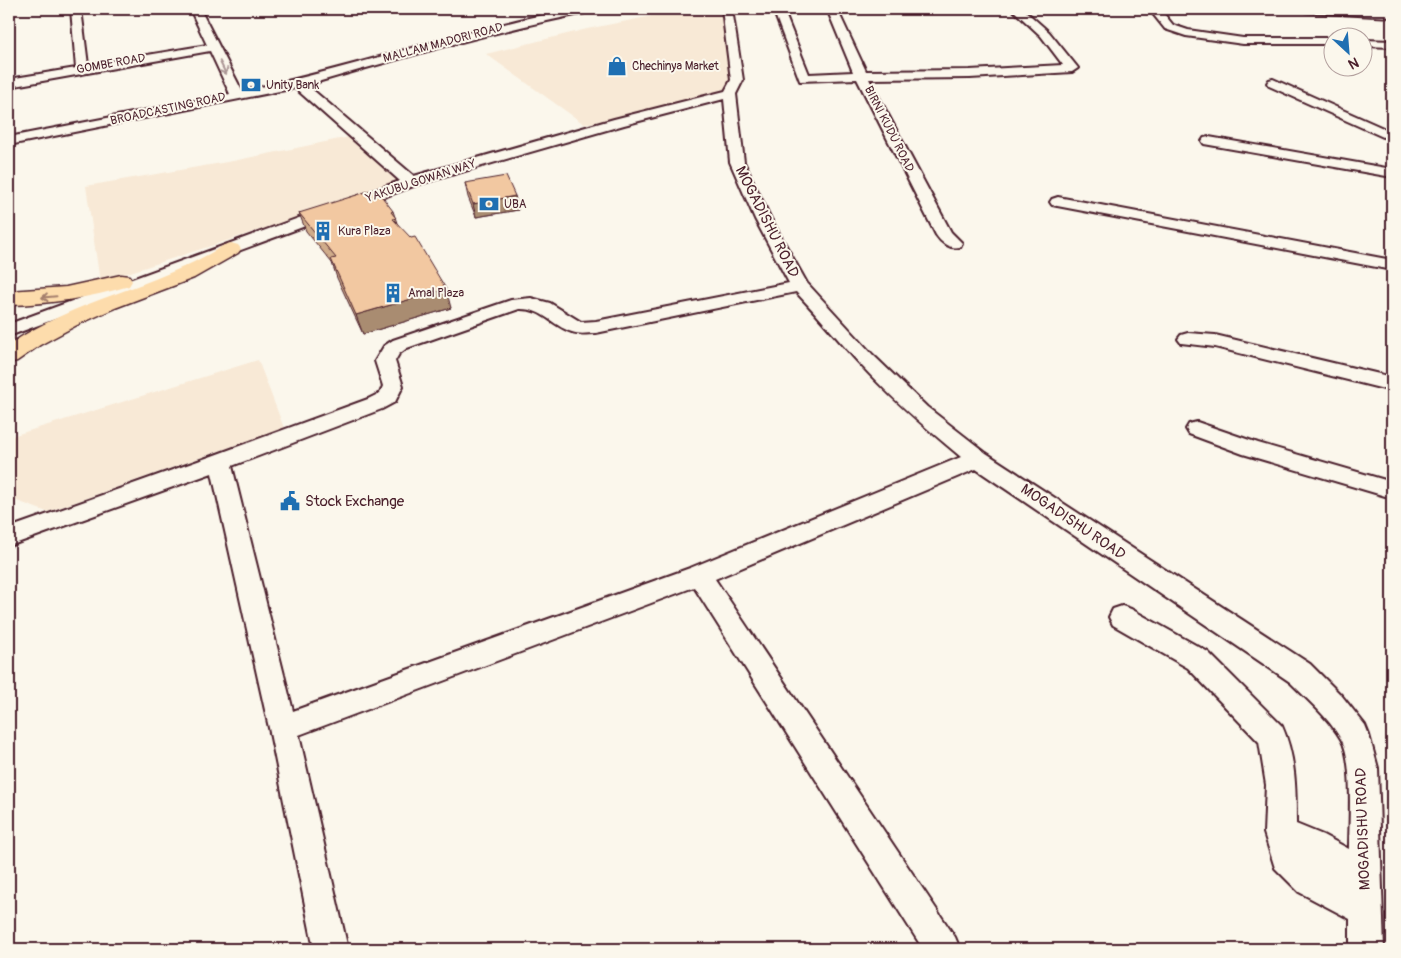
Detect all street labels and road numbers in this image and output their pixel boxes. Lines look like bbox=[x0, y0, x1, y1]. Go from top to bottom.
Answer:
street label: MALLAM MADORI ROAD bbox=[381, 20, 505, 66]
street label: GOMBE ROAD bbox=[75, 50, 147, 77]
street label: BIRNI KUDU ROAD bbox=[861, 84, 917, 175]
street label: BROADCASTING ROAD bbox=[109, 89, 227, 129]
street label: YAKUBU GOWAN WAY bbox=[363, 156, 478, 206]
street label: MOGADISHU ROAD bbox=[731, 163, 803, 281]
street label: MOGADISHU ROAD bbox=[1017, 480, 1129, 564]
street label: MOGADISHU ROAD bbox=[1351, 767, 1375, 891]

